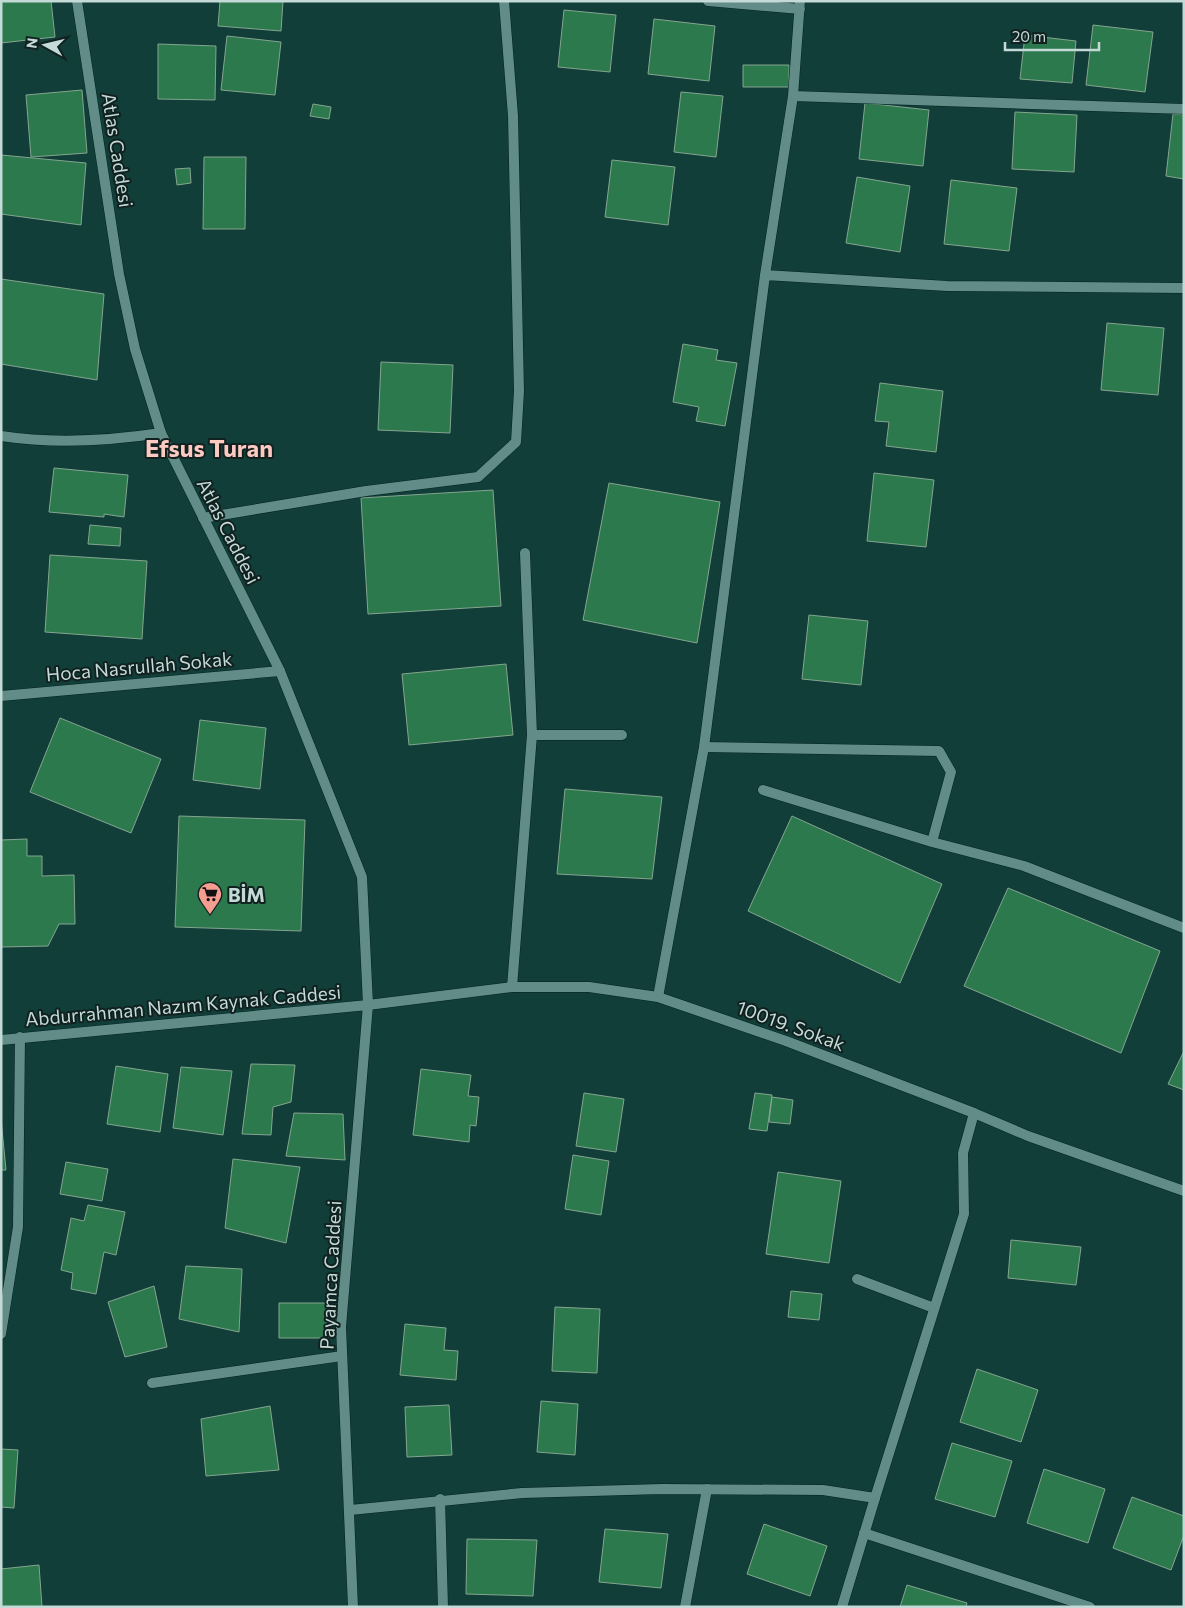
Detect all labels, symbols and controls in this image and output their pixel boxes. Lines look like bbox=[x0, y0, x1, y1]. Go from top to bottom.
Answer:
north arrow bbox=[20, 20, 70, 70]
scale bar bbox=[1005, 20, 1099, 52]
text: 20 m bbox=[1012, 27, 1046, 45]
text: N bbox=[22, 37, 41, 50]
street label: Atlas Caddesi bbox=[98, 91, 138, 209]
district label: Efsus Turan bbox=[145, 433, 273, 462]
street label: Atlas Caddesi bbox=[193, 474, 265, 588]
street label: Hoca Nasrullah Sokak bbox=[45, 646, 233, 686]
supermarket icon: BİM bbox=[197, 881, 223, 915]
place label: BİM bbox=[228, 883, 265, 906]
street label: Abdurrahman Nazım Kaynak Caddesi bbox=[24, 980, 342, 1030]
street label: 10019. Sokak bbox=[734, 995, 848, 1055]
street label: Payamca Caddesi bbox=[315, 1200, 345, 1350]

